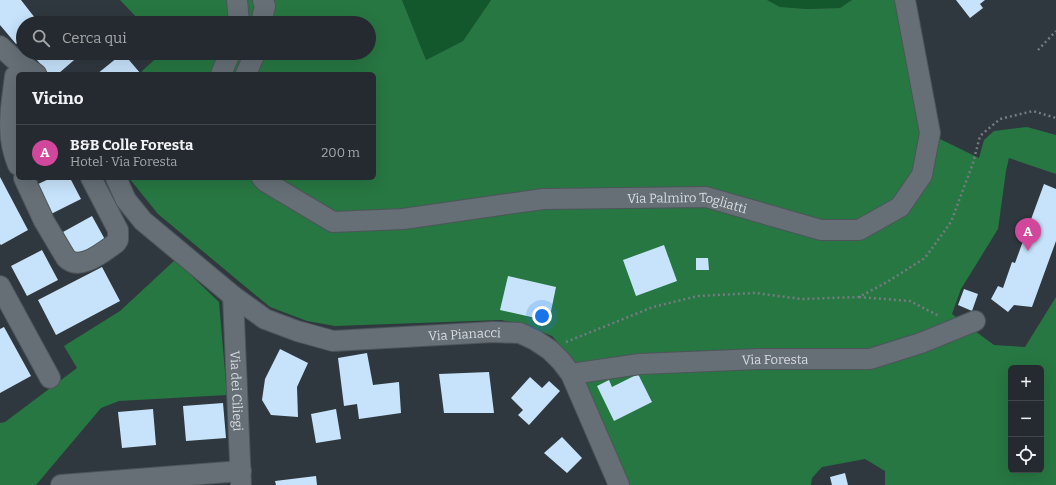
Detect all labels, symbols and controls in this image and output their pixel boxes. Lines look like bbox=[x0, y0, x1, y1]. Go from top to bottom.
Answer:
search box bbox=[16, 16, 376, 60]
icon: search bbox=[30, 27, 52, 49]
text: Cerca qui bbox=[62, 29, 127, 47]
text: Vicino bbox=[32, 88, 84, 109]
text: B&B Colle Foresta bbox=[70, 136, 193, 154]
text: A bbox=[40, 145, 50, 160]
text: 200 m bbox=[321, 145, 360, 160]
text: Hotel · Via Foresta bbox=[70, 154, 177, 169]
street label: Via Palmiro Togliatti bbox=[627, 190, 749, 216]
pin: A bbox=[1015, 218, 1041, 251]
your location bbox=[532, 306, 552, 326]
street label: Via Pianacci bbox=[428, 325, 501, 344]
street label: Via dei Ciliegi bbox=[227, 350, 246, 432]
street label: Via Foresta bbox=[742, 352, 808, 368]
map controls bbox=[1008, 365, 1044, 473]
button: + bbox=[1008, 365, 1044, 401]
button: − bbox=[1008, 401, 1044, 437]
button: locate bbox=[1008, 437, 1044, 473]

